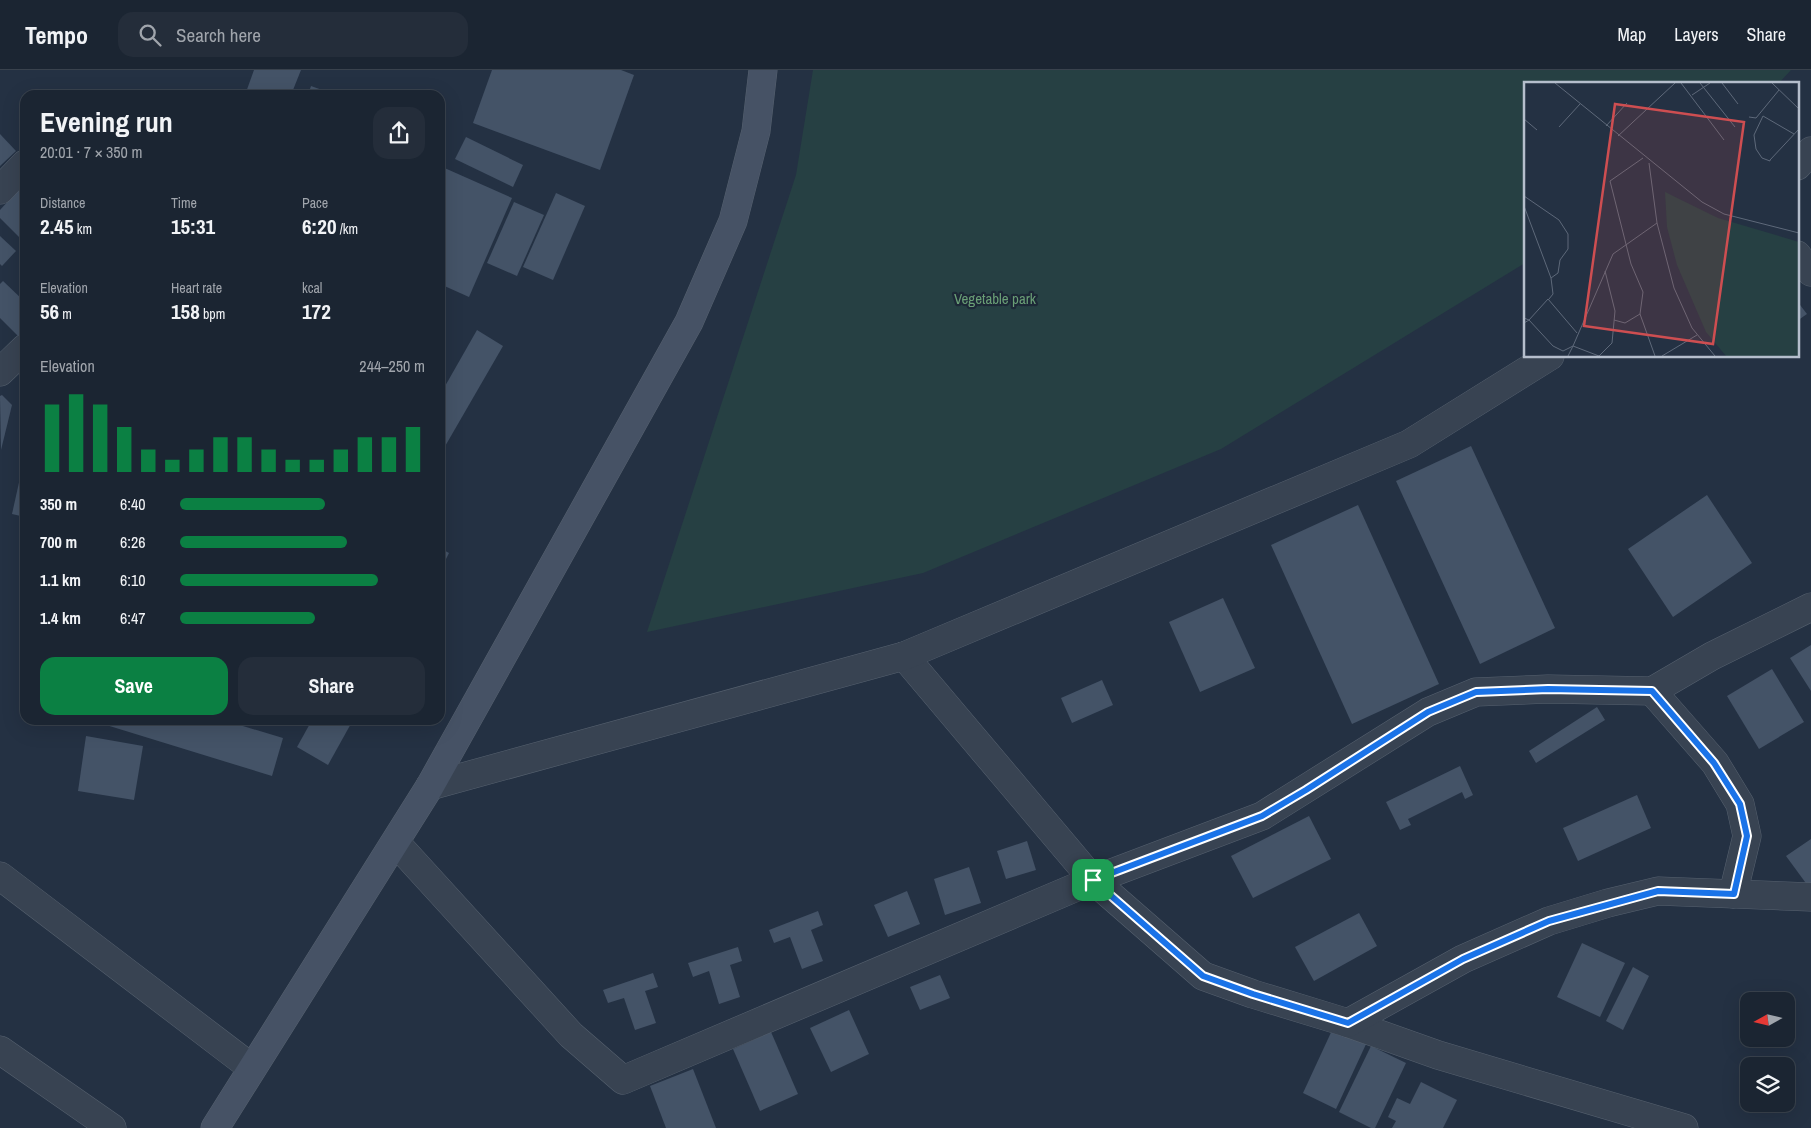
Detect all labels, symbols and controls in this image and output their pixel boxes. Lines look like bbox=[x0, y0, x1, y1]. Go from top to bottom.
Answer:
search box bbox=[118, 12, 468, 57]
text: Tempo bbox=[25, 19, 88, 51]
icon: search bbox=[136, 21, 164, 49]
text: Search here bbox=[176, 22, 261, 48]
text: Map bbox=[1618, 22, 1646, 47]
text: Layers bbox=[1674, 22, 1719, 47]
text: Share bbox=[1747, 22, 1786, 47]
inset map bbox=[1524, 82, 1798, 358]
text: Evening run bbox=[40, 103, 173, 141]
button: share bbox=[373, 107, 425, 159]
text: 20:01 · 7 × 350 m bbox=[40, 141, 143, 163]
text: Distance bbox=[40, 194, 85, 212]
text: Time bbox=[171, 194, 197, 212]
text: Pace bbox=[302, 194, 328, 212]
text: 2.45 bbox=[40, 212, 74, 241]
text: 15:31 bbox=[171, 212, 215, 241]
text: 6:20 bbox=[302, 212, 336, 241]
text: km bbox=[74, 220, 92, 238]
text: /km bbox=[336, 220, 358, 238]
text: Elevation bbox=[40, 279, 88, 297]
text: Heart rate bbox=[171, 279, 222, 297]
text: kcal bbox=[302, 279, 322, 297]
park label: Vegetable park bbox=[954, 288, 1037, 309]
text: 56 bbox=[40, 297, 59, 326]
text: 158 bbox=[171, 297, 200, 326]
text: 172 bbox=[302, 297, 331, 326]
text: m bbox=[59, 305, 72, 323]
text: bpm bbox=[200, 305, 225, 323]
text: Elevation bbox=[40, 355, 95, 377]
text: 244–250 m bbox=[359, 355, 425, 377]
text: 350 m bbox=[40, 493, 77, 515]
text: 6:40 bbox=[120, 493, 146, 515]
text: 700 m bbox=[40, 531, 77, 553]
text: 6:26 bbox=[120, 531, 146, 553]
text: 1.1 km bbox=[40, 569, 81, 591]
text: 6:10 bbox=[120, 569, 146, 591]
text: 1.4 km bbox=[40, 607, 81, 629]
text: 6:47 bbox=[120, 607, 146, 629]
button: Save bbox=[40, 657, 228, 715]
button: Share bbox=[238, 657, 425, 715]
pin bbox=[1072, 859, 1114, 901]
icon: arrive bbox=[1079, 866, 1107, 894]
north arrow bbox=[1740, 992, 1795, 1048]
map controls bbox=[1740, 992, 1795, 1112]
button: layers bbox=[1740, 1057, 1795, 1112]

